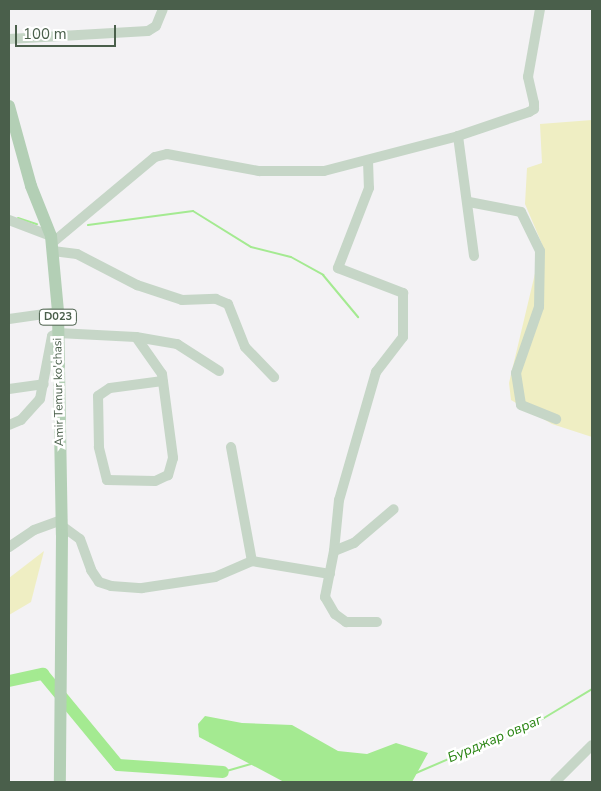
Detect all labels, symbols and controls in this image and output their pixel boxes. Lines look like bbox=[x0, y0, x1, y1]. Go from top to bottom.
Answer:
scale bar bbox=[18, 15, 119, 47]
text: 100 m bbox=[23, 24, 67, 44]
road number: D023 bbox=[38, 308, 78, 326]
street label: Amir Temur ko'chasi bbox=[51, 338, 67, 446]
water label: Бурджар овраг bbox=[445, 712, 545, 766]

